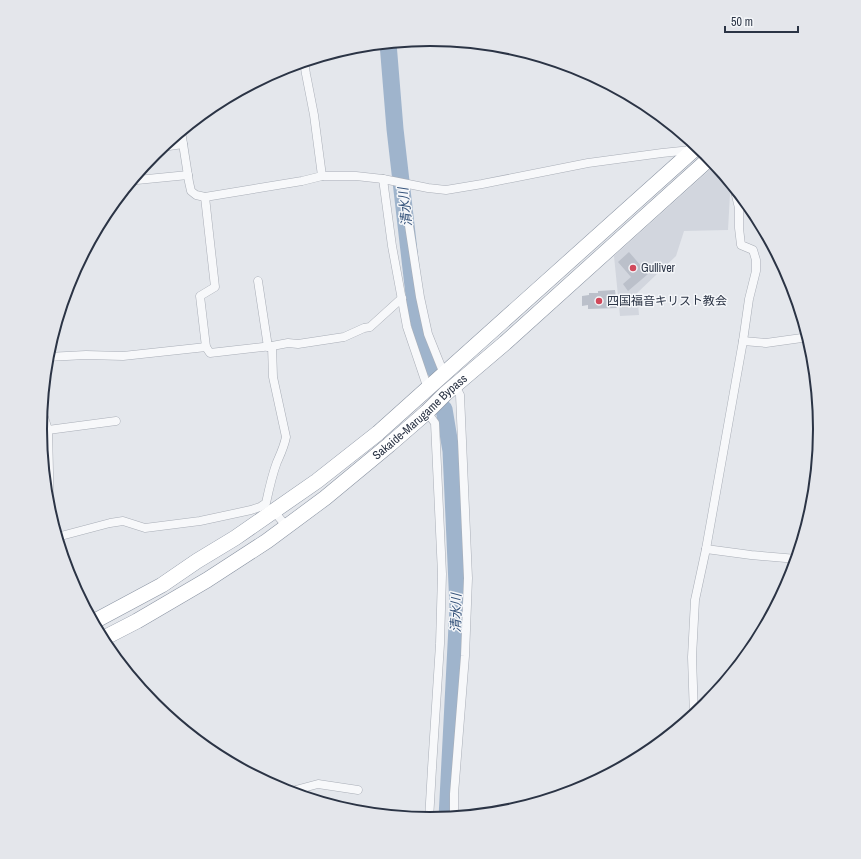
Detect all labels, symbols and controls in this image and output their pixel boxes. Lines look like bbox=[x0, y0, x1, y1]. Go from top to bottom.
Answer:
scale bar bbox=[725, 8, 798, 34]
text: 50 m bbox=[731, 14, 753, 30]
water label: 清水川 bbox=[394, 185, 415, 227]
place label: Gulliver bbox=[641, 260, 676, 276]
marker: Gulliver bbox=[628, 263, 638, 273]
place label: 四国福音キリスト教会 bbox=[607, 293, 727, 309]
marker: 四国福音キリスト教会 bbox=[594, 296, 604, 306]
street label: Sakaide-Marugame Bypass bbox=[369, 371, 471, 463]
water label: 清水川 bbox=[447, 591, 465, 633]

